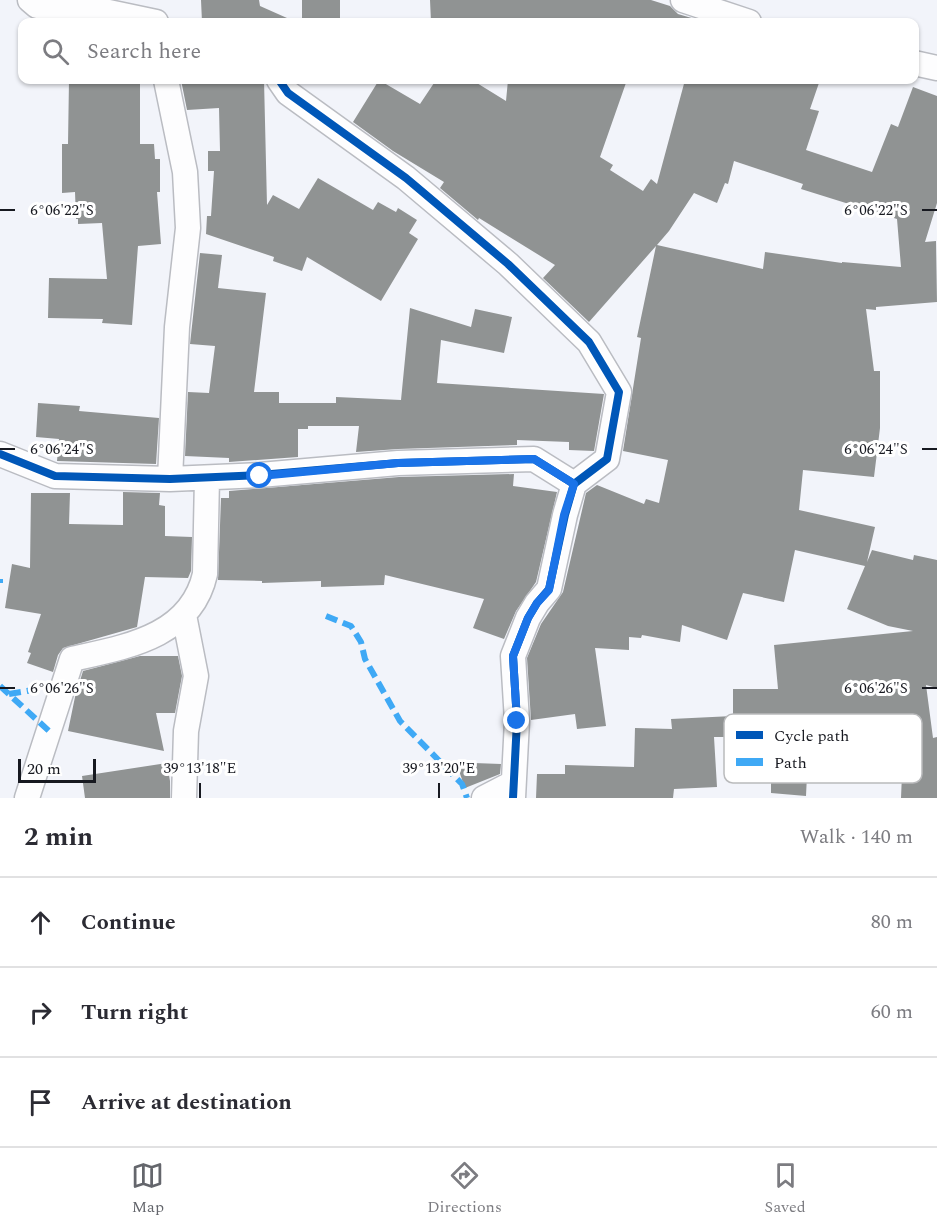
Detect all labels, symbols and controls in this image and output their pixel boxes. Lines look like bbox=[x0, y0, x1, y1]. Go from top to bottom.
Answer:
search box bbox=[18, 18, 919, 84]
icon: search bbox=[39, 35, 72, 68]
text: Search here bbox=[87, 35, 201, 68]
text: 6°06'22"S bbox=[30, 199, 94, 222]
text: 6°06'22"S bbox=[844, 199, 908, 222]
text: 6°06'24"S bbox=[30, 438, 94, 461]
text: 6°06'24"S bbox=[844, 438, 908, 461]
route start bbox=[246, 462, 272, 488]
text: 6°06'26"S bbox=[30, 677, 94, 700]
text: 6°06'26"S bbox=[844, 677, 908, 700]
route end bbox=[503, 707, 529, 733]
legend bbox=[724, 714, 922, 783]
text: Cycle path bbox=[774, 724, 849, 748]
text: Path bbox=[774, 751, 807, 775]
scale bar bbox=[18, 756, 96, 784]
text: 20 m bbox=[27, 757, 61, 781]
text: 39°13'18"E bbox=[164, 757, 236, 780]
text: 39°13'20"E bbox=[403, 757, 475, 780]
text: 2 min bbox=[24, 817, 93, 857]
text: Walk · 140 m bbox=[800, 822, 913, 852]
icon: ahead bbox=[24, 906, 57, 939]
text: Continue bbox=[81, 906, 176, 939]
text: 80 m bbox=[871, 907, 913, 937]
icon: right bbox=[24, 996, 57, 1029]
text: Turn right bbox=[81, 996, 188, 1029]
text: 60 m bbox=[871, 997, 913, 1027]
icon: arrive bbox=[24, 1086, 57, 1119]
text: Arrive at destination bbox=[81, 1086, 292, 1119]
tab: Map bbox=[131, 1159, 164, 1219]
tab: Directions bbox=[427, 1159, 502, 1219]
tab: Saved bbox=[765, 1159, 806, 1219]

